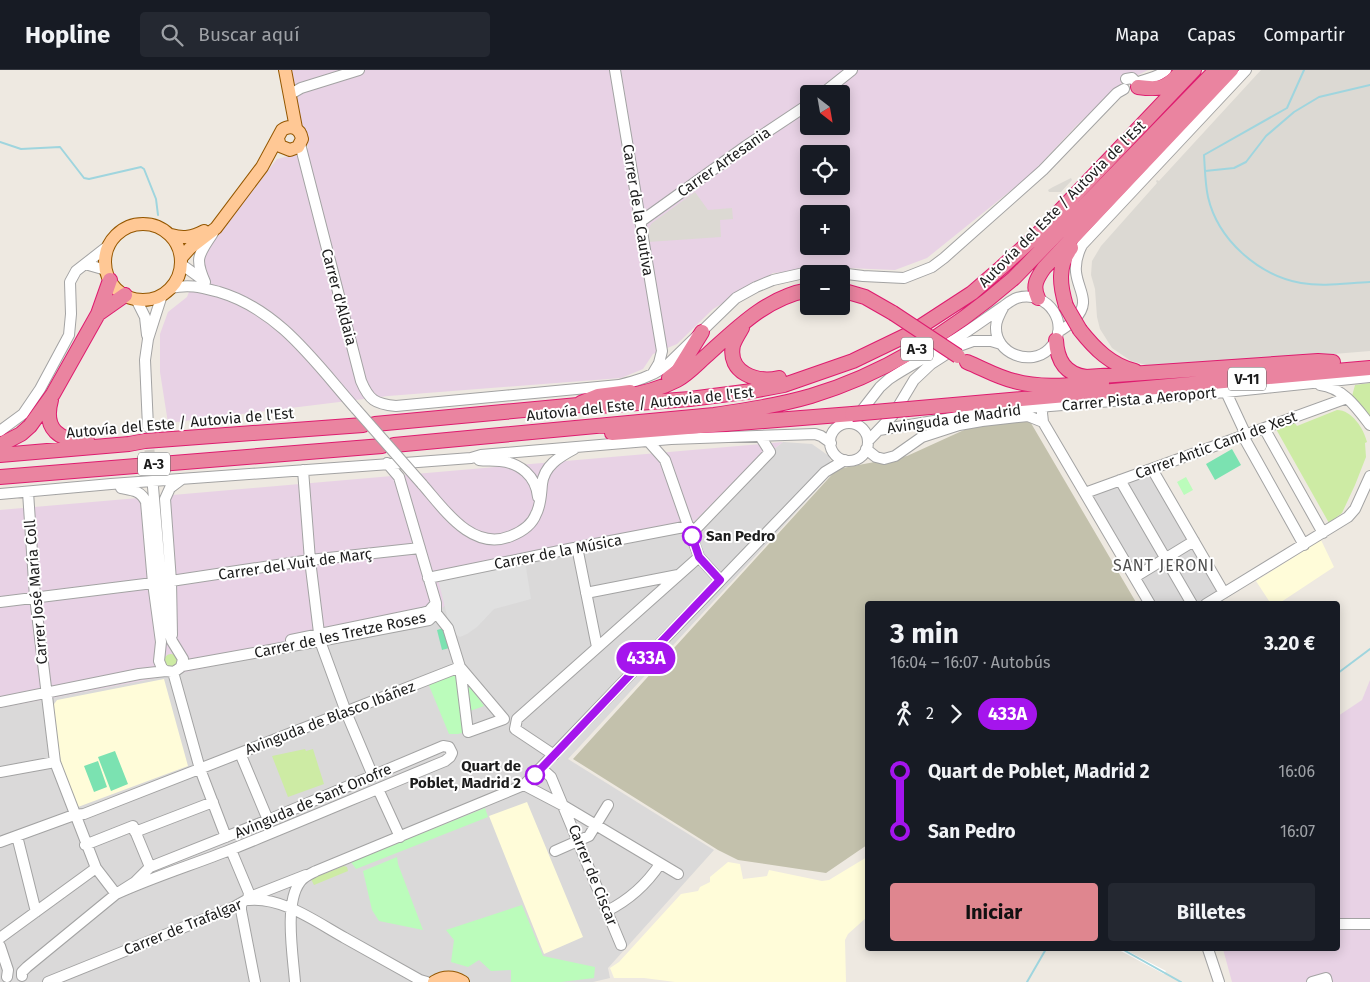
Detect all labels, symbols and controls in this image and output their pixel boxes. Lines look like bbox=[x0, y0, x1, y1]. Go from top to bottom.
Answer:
search box bbox=[140, 12, 490, 57]
text: Hopline bbox=[25, 21, 110, 49]
icon: search bbox=[158, 21, 186, 49]
text: Buscar aquí bbox=[198, 23, 300, 46]
text: Mapa bbox=[1115, 24, 1159, 46]
text: Capas bbox=[1187, 24, 1236, 46]
text: Compartir bbox=[1264, 24, 1345, 46]
north arrow bbox=[800, 85, 850, 135]
map controls bbox=[800, 85, 850, 315]
street label: Autovía del Este / Autovia de l'Est bbox=[975, 116, 1150, 291]
street label: Carrer Artesania bbox=[674, 123, 774, 201]
street label: Carrer de la Cautiva bbox=[619, 143, 657, 277]
button: locate bbox=[800, 145, 850, 195]
button: + bbox=[800, 205, 850, 255]
street label: Carrer d'Aldaia bbox=[317, 247, 361, 347]
button: − bbox=[800, 265, 850, 315]
road number: A-3 bbox=[901, 338, 933, 360]
road number: V-11 bbox=[1228, 368, 1266, 390]
street label: Autovía del Este / Autovia de l'Est bbox=[525, 383, 755, 425]
street label: Carrer Pista a Aeroport bbox=[1061, 383, 1217, 415]
street label: Avinguda de Madrid bbox=[886, 401, 1022, 437]
street label: Autovía del Este / Autovia de l'Est bbox=[65, 404, 295, 442]
street label: Carrer Antic Camí de Xest bbox=[1133, 407, 1300, 483]
road number: A-3 bbox=[138, 452, 170, 476]
street label: Carrer José María Coll bbox=[21, 518, 51, 665]
marker: San Pedro bbox=[682, 526, 702, 546]
place label: San Pedro bbox=[706, 527, 775, 545]
street label: Carrer de la Música bbox=[493, 531, 623, 573]
street label: Carrer del Vuit de Març bbox=[217, 544, 373, 584]
district label: SANT JERONI bbox=[1113, 556, 1215, 575]
street label: Carrer de les Tretze Roses bbox=[253, 608, 427, 662]
text: 3 min bbox=[890, 617, 959, 650]
text: 3.20 € bbox=[1264, 632, 1315, 655]
line badge: 433A bbox=[611, 642, 681, 674]
text: 433A bbox=[626, 647, 666, 669]
text: 16:04 – 16:07 · Autobús bbox=[890, 653, 1051, 672]
street label: Avinguda de Blasco Ibáñez bbox=[243, 677, 418, 759]
icon: walk bbox=[890, 700, 918, 728]
icon: forward bbox=[942, 700, 970, 728]
text: 433A bbox=[988, 703, 1027, 725]
text: 2 bbox=[926, 704, 934, 723]
place label: Quart de Poblet, Madrid 2 bbox=[409, 757, 521, 792]
street label: Avinguda de Sant Onofre bbox=[232, 760, 394, 842]
text: Quart de Poblet, Madrid 2 bbox=[928, 760, 1150, 783]
text: 16:06 bbox=[1278, 762, 1315, 781]
marker: Quart de Poblet, Madrid 2 bbox=[525, 765, 545, 785]
text: San Pedro bbox=[928, 820, 1016, 843]
street label: Carrer de Ciscar bbox=[565, 822, 622, 928]
text: 16:07 bbox=[1280, 822, 1315, 841]
button: Iniciar bbox=[890, 883, 1098, 941]
button: Billetes bbox=[1108, 883, 1315, 941]
street label: Carrer de Trafalgar bbox=[121, 895, 245, 959]

